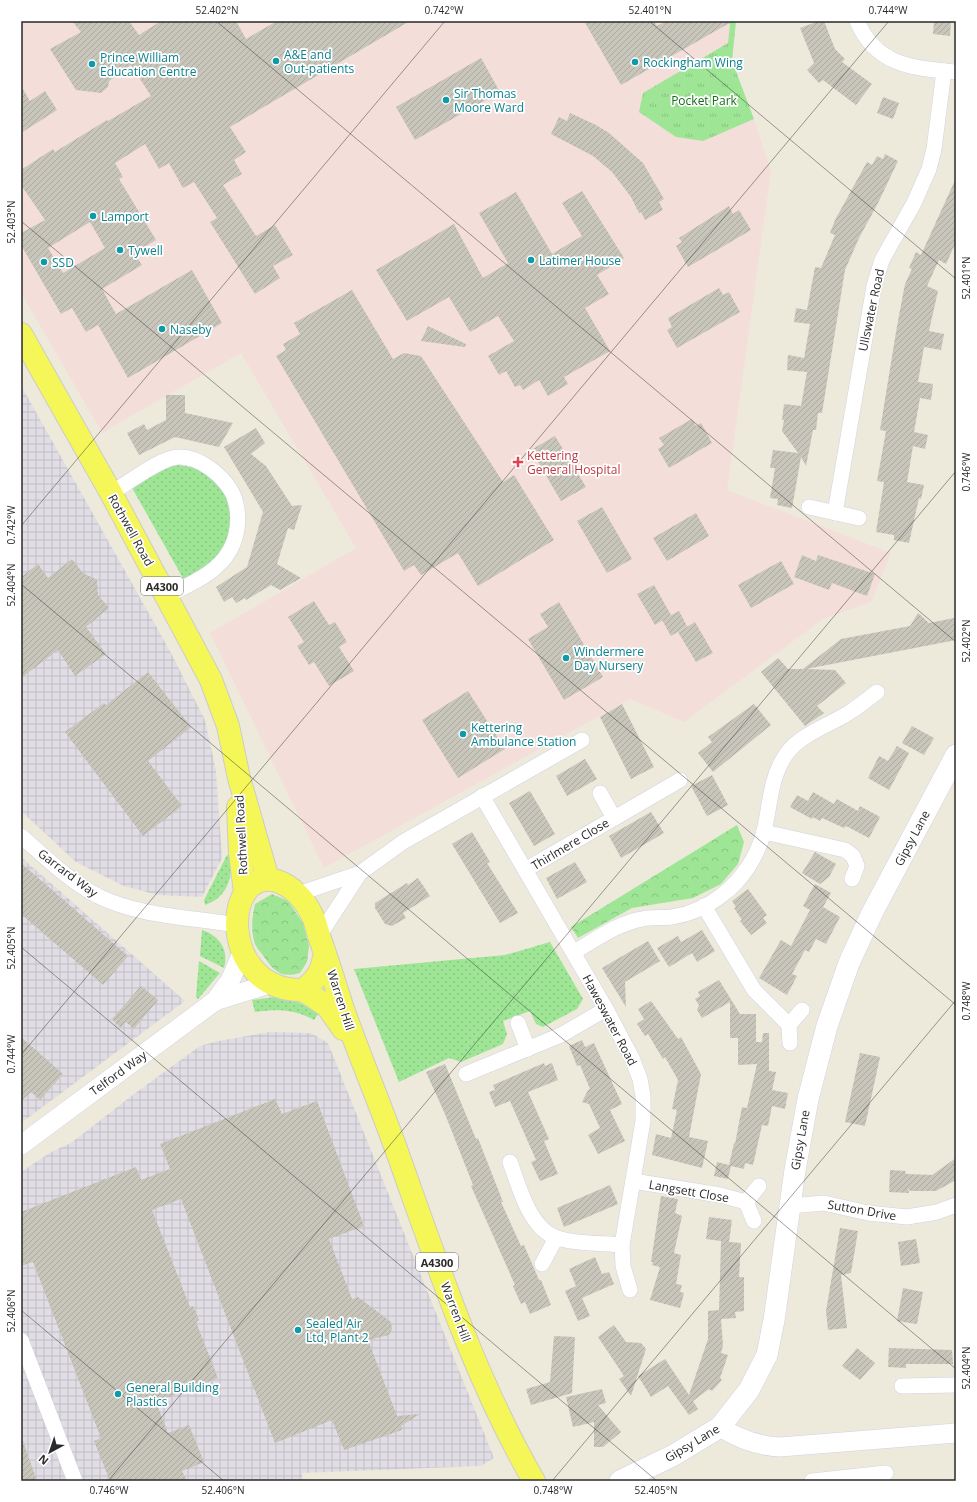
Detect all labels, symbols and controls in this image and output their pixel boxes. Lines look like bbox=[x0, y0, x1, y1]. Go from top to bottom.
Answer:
text: 52.402°N bbox=[195, 3, 239, 17]
text: 0.742°W bbox=[424, 3, 464, 17]
text: 52.401°N bbox=[628, 3, 672, 17]
text: 0.744°W bbox=[868, 3, 908, 17]
place label: A&E and Out-patients bbox=[284, 46, 355, 77]
place label: Prince William Education Centre bbox=[100, 49, 197, 80]
place label: Rockingham Wing bbox=[643, 54, 743, 71]
marker: A&E and Out-patients bbox=[271, 56, 281, 66]
marker: Rockingham Wing bbox=[630, 57, 640, 67]
marker: Prince William Education Centre bbox=[87, 59, 97, 69]
place label: Sir Thomas Moore Ward bbox=[454, 85, 524, 116]
park label: Pocket Park bbox=[671, 92, 738, 109]
marker: Sir Thomas Moore Ward bbox=[441, 95, 451, 105]
text: 52.403°N bbox=[4, 200, 18, 244]
place label: Lamport bbox=[101, 208, 149, 225]
marker: Lamport bbox=[88, 211, 98, 221]
place label: Tywell bbox=[128, 242, 163, 259]
marker: Tywell bbox=[115, 245, 125, 255]
place label: Latimer House bbox=[539, 252, 621, 269]
place label: SSD bbox=[52, 254, 74, 271]
marker: Latimer House bbox=[526, 255, 536, 265]
text: 52.401°N bbox=[959, 256, 973, 300]
marker: SSD bbox=[39, 257, 49, 267]
street label: Ullswater Road bbox=[854, 267, 888, 353]
place label: Naseby bbox=[170, 321, 213, 338]
marker: Naseby bbox=[157, 324, 167, 334]
place label: Kettering General Hospital bbox=[527, 447, 620, 478]
text: 0.746°W bbox=[959, 452, 973, 492]
marker: Kettering General Hospital bbox=[512, 456, 524, 468]
street label: Rothwell Road bbox=[104, 491, 158, 569]
text: 0.742°W bbox=[4, 505, 18, 545]
text: 52.404°N bbox=[4, 563, 18, 607]
road number: A4300 bbox=[141, 577, 183, 595]
text: 52.402°N bbox=[959, 619, 973, 663]
place label: Windermere Day Nursery bbox=[574, 643, 644, 674]
marker: Windermere Day Nursery bbox=[561, 653, 571, 663]
place label: Kettering Ambulance Station bbox=[471, 719, 576, 750]
marker: Kettering Ambulance Station bbox=[458, 729, 468, 739]
street label: Rothwell Road bbox=[230, 795, 252, 875]
street label: Gipsy Lane bbox=[890, 807, 934, 869]
street label: Thirlmere Close bbox=[528, 814, 612, 874]
street label: Garrard Way bbox=[35, 845, 102, 902]
text: 52.405°N bbox=[4, 926, 18, 970]
street label: Warren Hill bbox=[323, 968, 359, 1032]
street label: Haweswater Road bbox=[579, 971, 641, 1069]
text: 0.748°W bbox=[959, 981, 973, 1021]
text: 0.744°W bbox=[4, 1034, 18, 1074]
street label: Telford Way bbox=[86, 1046, 151, 1099]
street label: Gipsy Lane bbox=[786, 1108, 814, 1172]
street label: Langsett Close bbox=[648, 1176, 731, 1206]
street label: Sutton Drive bbox=[826, 1196, 898, 1224]
road number: A4300 bbox=[416, 1253, 458, 1271]
street label: Warren Hill bbox=[437, 1280, 475, 1344]
text: 52.406°N bbox=[4, 1289, 18, 1333]
place label: Sealed Air Ltd, Plant 2 bbox=[306, 1315, 369, 1346]
marker: Sealed Air Ltd, Plant 2 bbox=[293, 1325, 303, 1335]
text: 52.404°N bbox=[959, 1346, 973, 1390]
place label: General Building Plastics bbox=[126, 1379, 219, 1410]
marker: General Building Plastics bbox=[113, 1389, 123, 1399]
street label: Gipsy Lane bbox=[661, 1420, 723, 1466]
north arrow bbox=[30, 1432, 70, 1472]
text: N bbox=[35, 1451, 52, 1469]
text: 0.746°W bbox=[89, 1483, 129, 1497]
text: 52.406°N bbox=[201, 1483, 245, 1497]
text: 0.748°W bbox=[533, 1483, 573, 1497]
text: 52.405°N bbox=[634, 1483, 678, 1497]

